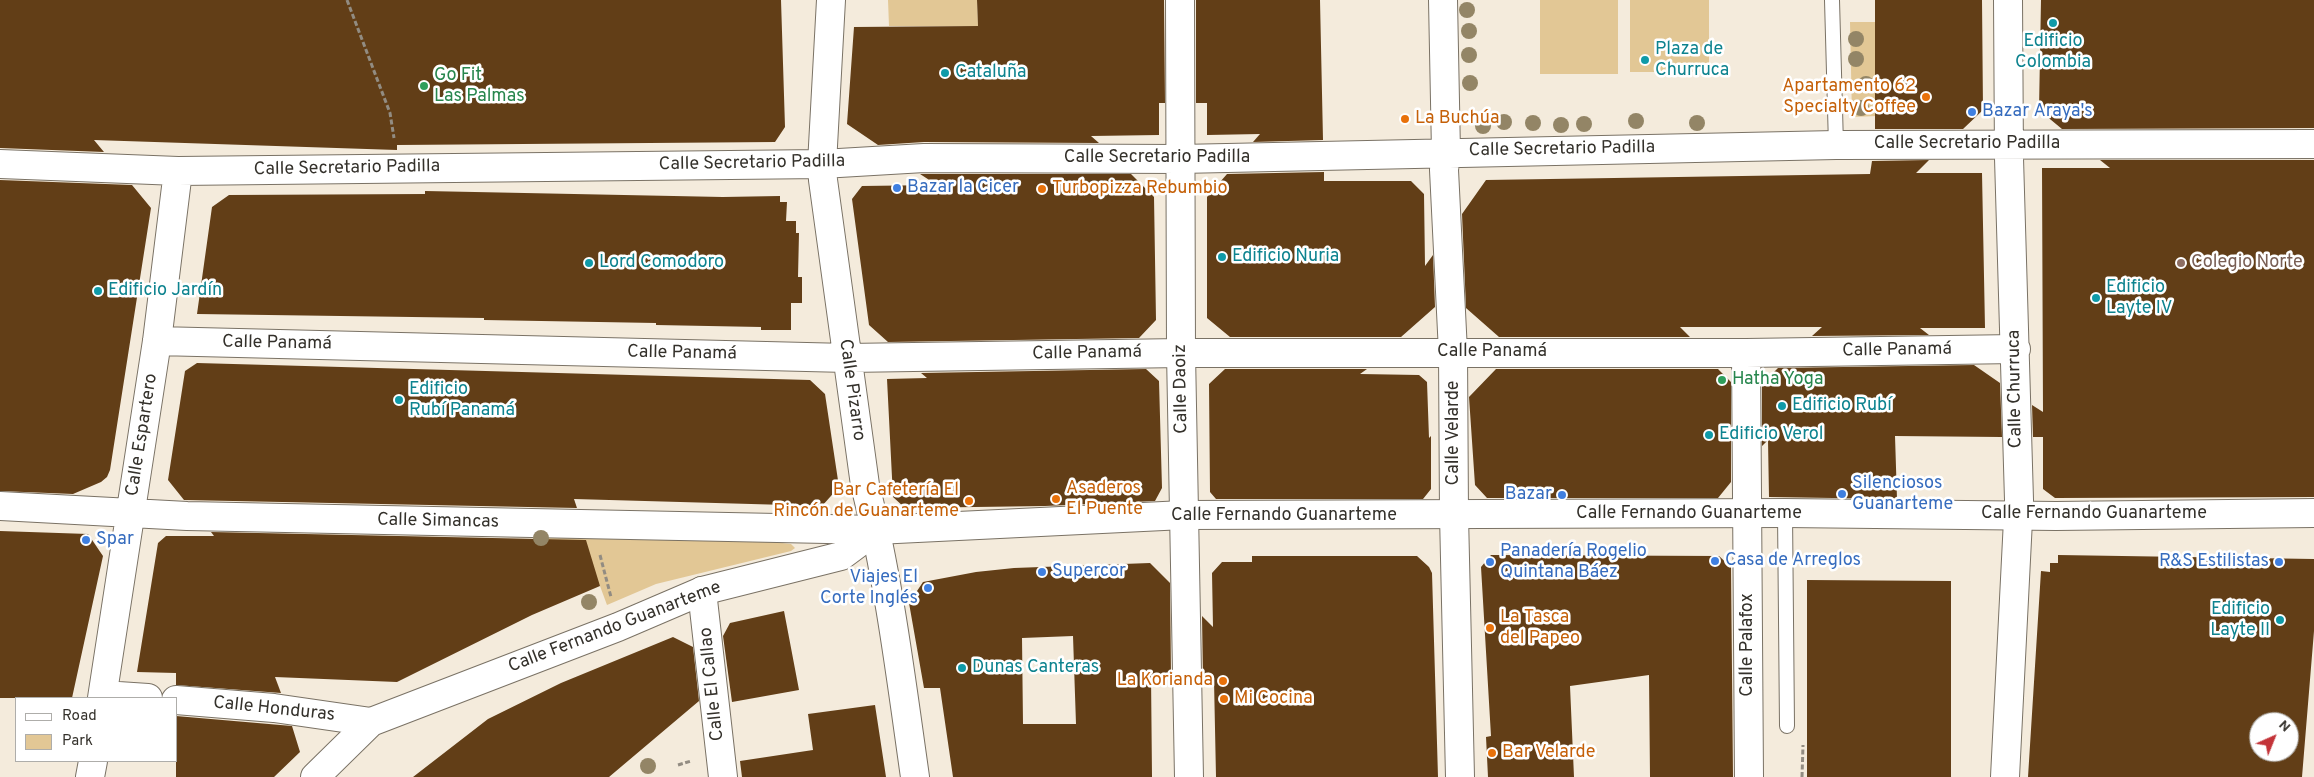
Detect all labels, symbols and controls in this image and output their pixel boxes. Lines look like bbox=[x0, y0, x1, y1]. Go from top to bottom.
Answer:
marker: Edificio Colombia bbox=[2047, 17, 2059, 29]
place label: Edificio Colombia bbox=[2015, 31, 2091, 74]
place label: Plaza de Churruca bbox=[1655, 39, 1729, 82]
marker: Plaza de Churruca bbox=[1639, 54, 1651, 66]
place label: Cataluña bbox=[955, 62, 1027, 84]
place label: Go Fit Las Palmas bbox=[434, 65, 525, 108]
marker: Cataluña bbox=[939, 67, 951, 79]
place label: Apartamento 62 Specialty Coffee bbox=[1782, 76, 1916, 118]
marker: Go Fit Las Palmas bbox=[418, 80, 430, 92]
marker: Apartamento 62 Specialty Coffee bbox=[1920, 91, 1932, 103]
place label: Bazar Araya's bbox=[1982, 101, 2093, 123]
marker: Bazar Araya's bbox=[1966, 106, 1978, 118]
place label: La Buchúa bbox=[1415, 108, 1499, 130]
marker: La Buchúa bbox=[1399, 113, 1411, 125]
street label: Calle Secretario Padilla bbox=[1874, 133, 2060, 155]
street label: Calle Secretario Padilla bbox=[1469, 138, 1655, 162]
street label: Calle Secretario Padilla bbox=[1064, 147, 1250, 169]
street label: Calle Secretario Padilla bbox=[659, 152, 845, 176]
street label: Calle Secretario Padilla bbox=[254, 157, 440, 181]
place label: Bazar la Cicer bbox=[907, 177, 1019, 199]
place label: Turbopizza Rebumbio bbox=[1052, 178, 1227, 200]
marker: Bazar la Cicer bbox=[891, 182, 903, 194]
marker: Turbopizza Rebumbio bbox=[1036, 183, 1048, 195]
place label: Edificio Nuria bbox=[1232, 246, 1339, 268]
marker: Edificio Nuria bbox=[1216, 251, 1228, 263]
place label: Lord Comodoro bbox=[599, 252, 724, 274]
place label: Colegio Norte bbox=[2191, 252, 2303, 274]
marker: Lord Comodoro bbox=[583, 257, 595, 269]
marker: Colegio Norte bbox=[2175, 257, 2187, 269]
place label: Edificio Layte IV bbox=[2106, 277, 2173, 320]
place label: Edificio Jardín bbox=[108, 280, 222, 302]
marker: Edificio Jardín bbox=[92, 285, 104, 297]
marker: Edificio Layte IV bbox=[2090, 292, 2102, 304]
street label: Calle Churruca bbox=[2004, 330, 2028, 448]
street label: Calle Panamá bbox=[222, 332, 332, 356]
street label: Calle Pizarro bbox=[833, 338, 869, 442]
street label: Calle Panamá bbox=[1842, 339, 1952, 363]
street label: Calle Panamá bbox=[1437, 341, 1547, 363]
street label: Calle Panamá bbox=[627, 342, 737, 366]
street label: Calle Panamá bbox=[1032, 342, 1142, 366]
street label: Calle Daoiz bbox=[1170, 344, 1194, 434]
place label: Hatha Yoga bbox=[1732, 369, 1824, 391]
street label: Calle Espartero bbox=[123, 372, 163, 498]
marker: Hatha Yoga bbox=[1716, 374, 1728, 386]
place label: Edificio Rubí Panamá bbox=[409, 379, 515, 422]
street label: Calle Velarde bbox=[1443, 381, 1465, 485]
marker: Edificio Rubí Panamá bbox=[393, 394, 405, 406]
place label: Edificio Rubí bbox=[1792, 395, 1892, 417]
marker: Edificio Rubí bbox=[1776, 400, 1788, 412]
place label: Edificio Verol bbox=[1719, 424, 1823, 446]
marker: Edificio Verol bbox=[1703, 429, 1715, 441]
place label: Silenciosos Guanarteme bbox=[1852, 473, 1953, 516]
place label: Asaderos El Puente bbox=[1066, 478, 1143, 520]
place label: Bar Cafetería El Rincón de Guanarteme bbox=[773, 480, 959, 522]
place label: Bazar bbox=[1505, 484, 1552, 506]
marker: Silenciosos Guanarteme bbox=[1836, 488, 1848, 500]
marker: Bazar bbox=[1556, 489, 1568, 501]
marker: Asaderos El Puente bbox=[1050, 493, 1062, 505]
marker: Bar Cafetería El Rincón de Guanarteme bbox=[963, 495, 975, 507]
street label: Calle Fernando Guanarteme bbox=[1576, 503, 1802, 525]
street label: Calle Fernando Guanarteme bbox=[1981, 503, 2207, 525]
street label: Calle Fernando Guanarteme bbox=[1171, 505, 1397, 527]
street label: Calle Simancas bbox=[377, 510, 499, 534]
place label: Spar bbox=[96, 529, 134, 551]
marker: Spar bbox=[80, 534, 92, 546]
place label: Panadería Rogelio Quintana Báez bbox=[1500, 541, 1647, 584]
place label: Casa de Arreglos bbox=[1725, 550, 1861, 572]
place label: R&S Estilistas bbox=[2159, 551, 2269, 573]
marker: Casa de Arreglos bbox=[1709, 555, 1721, 567]
marker: Panadería Rogelio Quintana Báez bbox=[1484, 556, 1496, 568]
marker: R&S Estilistas bbox=[2273, 556, 2285, 568]
place label: Supercor bbox=[1052, 561, 1126, 583]
marker: Supercor bbox=[1036, 566, 1048, 578]
place label: Viajes El Corte Inglés bbox=[820, 567, 918, 610]
street label: Calle Fernando Guanarteme bbox=[506, 577, 724, 679]
marker: Viajes El Corte Inglés bbox=[922, 582, 934, 594]
street label: Calle Palafox bbox=[1737, 593, 1759, 697]
place label: Edificio Layte II bbox=[2210, 599, 2270, 642]
place label: La Tasca del Papeo bbox=[1500, 607, 1580, 650]
marker: Edificio Layte II bbox=[2274, 614, 2286, 626]
marker: La Tasca del Papeo bbox=[1484, 622, 1496, 634]
street label: Calle El Callao bbox=[696, 626, 730, 742]
place label: Dunas Canteras bbox=[972, 657, 1099, 679]
marker: Dunas Canteras bbox=[956, 662, 968, 674]
place label: La Korianda bbox=[1117, 670, 1213, 692]
marker: La Korianda bbox=[1217, 675, 1229, 687]
place label: Mi Cocina bbox=[1234, 688, 1313, 710]
street label: Calle Honduras bbox=[212, 693, 336, 727]
marker: Mi Cocina bbox=[1218, 693, 1230, 705]
legend bbox=[15, 697, 178, 762]
text: Road bbox=[62, 707, 97, 726]
north arrow bbox=[2249, 712, 2299, 762]
text: N bbox=[2275, 717, 2294, 736]
text: Park bbox=[62, 732, 93, 751]
place label: Bar Velarde bbox=[1502, 742, 1595, 764]
marker: Bar Velarde bbox=[1486, 747, 1498, 759]

